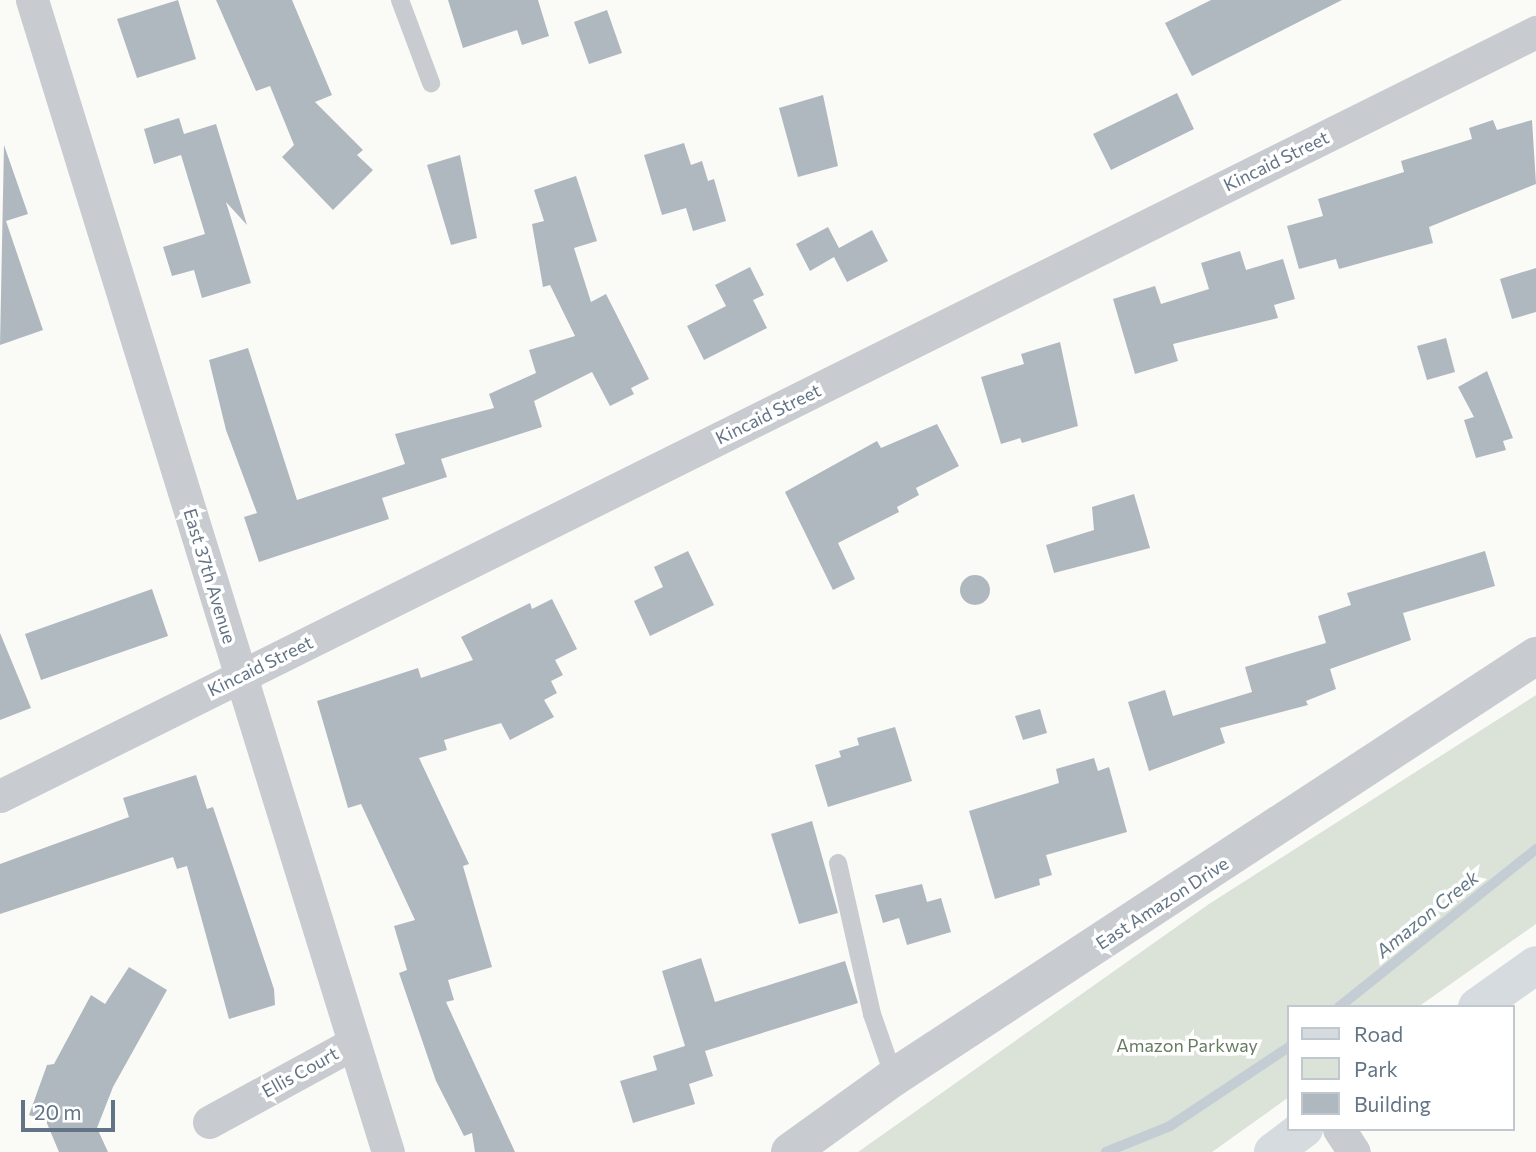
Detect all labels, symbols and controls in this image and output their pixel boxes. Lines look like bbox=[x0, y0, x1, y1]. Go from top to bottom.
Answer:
street label: Kincaid Street bbox=[1220, 126, 1332, 196]
street label: Kincaid Street bbox=[712, 379, 824, 449]
street label: East 37th Avenue bbox=[179, 506, 241, 646]
street label: Kincaid Street bbox=[204, 631, 316, 701]
street label: East Amazon Drive bbox=[1092, 852, 1232, 954]
water label: Amazon Creek bbox=[1371, 866, 1483, 962]
legend bbox=[1288, 1005, 1515, 1131]
text: Road bbox=[1354, 1021, 1403, 1046]
park label: Amazon Parkway bbox=[1116, 1034, 1258, 1056]
street label: Ellis Court bbox=[258, 1042, 342, 1102]
text: Park bbox=[1354, 1056, 1398, 1081]
scale bar bbox=[24, 1086, 119, 1130]
text: Building bbox=[1354, 1091, 1431, 1116]
text: 20 m bbox=[34, 1099, 82, 1124]

